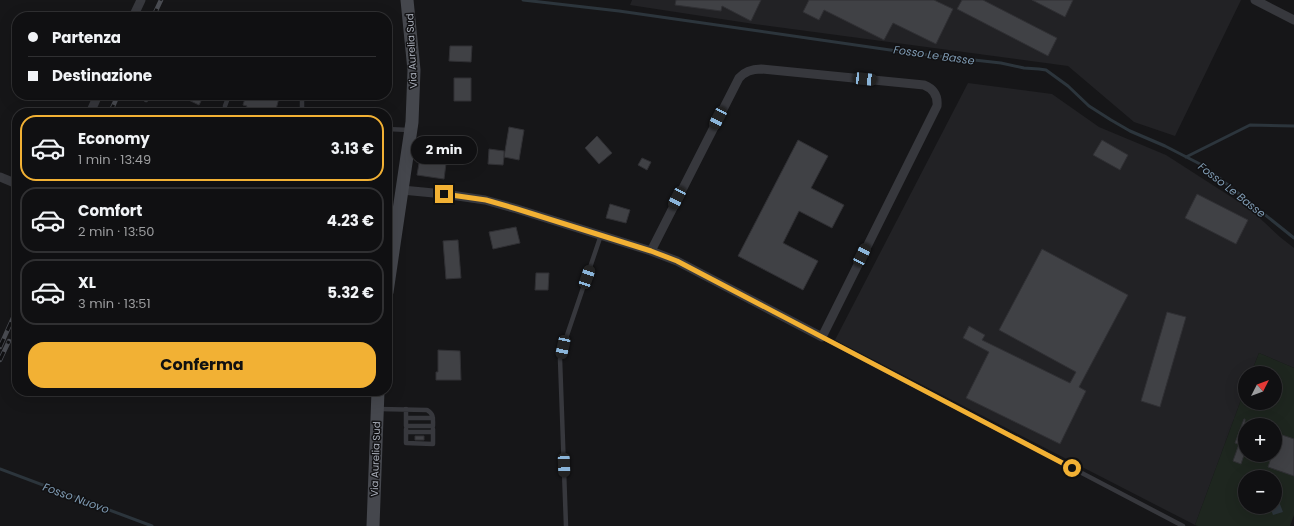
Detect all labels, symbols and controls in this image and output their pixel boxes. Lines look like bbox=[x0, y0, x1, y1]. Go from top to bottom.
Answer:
street label: Via Aurelia Sud bbox=[402, 13, 421, 89]
text: Partenza bbox=[52, 27, 121, 48]
water label: Fosso Le Basse bbox=[892, 41, 976, 69]
text: Destinazione bbox=[52, 65, 152, 86]
car bbox=[852, 72, 878, 86]
car bbox=[707, 105, 729, 131]
text: Economy bbox=[78, 128, 150, 149]
icon: car bbox=[30, 130, 66, 166]
callout: 2 min bbox=[411, 136, 477, 164]
text: 3.13 € bbox=[331, 138, 374, 159]
text: 2 min bbox=[426, 140, 462, 159]
text: 1 min · 13:49 bbox=[78, 150, 151, 169]
water label: Fosso Le Basse bbox=[1195, 159, 1269, 222]
route end bbox=[435, 185, 453, 203]
car bbox=[666, 185, 688, 211]
text: Comfort bbox=[78, 200, 142, 221]
icon: car bbox=[30, 202, 66, 238]
text: 4.23 € bbox=[327, 210, 374, 231]
text: 2 min · 13:50 bbox=[78, 222, 154, 241]
car bbox=[851, 242, 873, 268]
car bbox=[577, 264, 597, 290]
text: XL bbox=[78, 272, 96, 293]
icon: car bbox=[30, 274, 66, 310]
text: 5.32 € bbox=[327, 282, 374, 303]
text: 3 min · 13:51 bbox=[78, 294, 151, 313]
car bbox=[555, 334, 571, 360]
button: Conferma bbox=[28, 342, 376, 388]
north arrow bbox=[1238, 366, 1282, 410]
map controls bbox=[1238, 366, 1282, 514]
button: + bbox=[1238, 418, 1282, 462]
street label: Via Aurelia Sud bbox=[367, 421, 384, 497]
car bbox=[558, 453, 570, 477]
route start bbox=[1063, 459, 1081, 477]
button: − bbox=[1238, 470, 1282, 514]
water label: Fosso Nuovo bbox=[41, 479, 111, 517]

